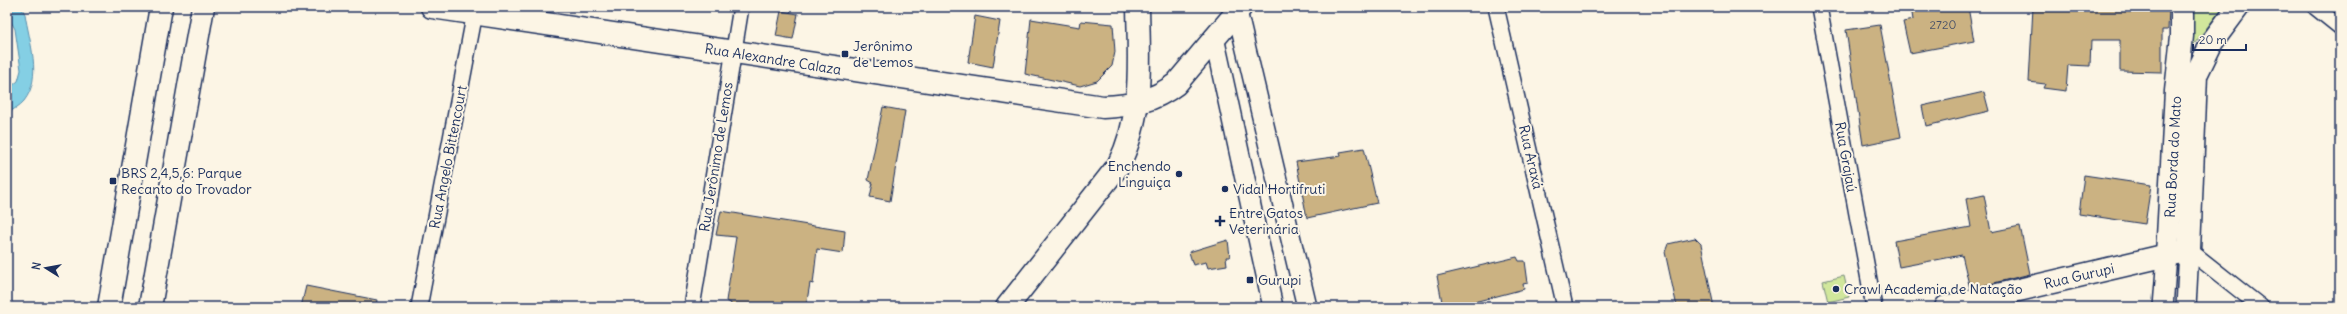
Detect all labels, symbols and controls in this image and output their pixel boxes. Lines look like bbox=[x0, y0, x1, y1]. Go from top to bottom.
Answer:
house number: 2720 bbox=[1930, 17, 1957, 32]
scale bar bbox=[2193, 26, 2246, 52]
text: 20 m bbox=[2199, 32, 2227, 47]
place label: Jerônimo de Lemos bbox=[853, 37, 913, 71]
street label: Rua Alexandre Calaza bbox=[703, 39, 843, 79]
marker: Jerônimo de Lemos bbox=[840, 49, 850, 59]
street label: Rua Jerônimo de Lemos bbox=[695, 81, 737, 233]
street label: Rua Angelo Bittencourt bbox=[425, 83, 471, 230]
street label: Rua Borda do Mato bbox=[2161, 96, 2185, 218]
street label: Rua Grajaú bbox=[1831, 120, 1861, 194]
street label: Rua Araxá bbox=[1515, 123, 1547, 191]
place label: Enchendo Linguiça bbox=[1108, 157, 1171, 191]
place label: BRS 2,4,5,6: Parque Recanto do Trovador bbox=[121, 164, 252, 198]
marker: Enchendo Linguiça bbox=[1174, 169, 1184, 179]
marker: BRS 2,4,5,6: Parque Recanto do Trovador bbox=[108, 176, 118, 186]
place label: Vidal Hortifruti bbox=[1233, 180, 1325, 198]
marker: Vidal Hortifruti bbox=[1220, 184, 1230, 194]
place label: Entre Gatos Veterinária bbox=[1229, 204, 1303, 238]
marker: Entre Gatos Veterinária bbox=[1214, 215, 1226, 227]
north arrow bbox=[26, 248, 66, 288]
street label: Rua Gurupi bbox=[2042, 259, 2116, 293]
text: N bbox=[29, 261, 44, 271]
place label: Gurupi bbox=[1258, 271, 1301, 289]
marker: Gurupi bbox=[1245, 275, 1255, 285]
place label: Crawl Academia de Natação bbox=[1844, 280, 2023, 298]
marker: Crawl Academia de Natação bbox=[1831, 284, 1841, 294]

